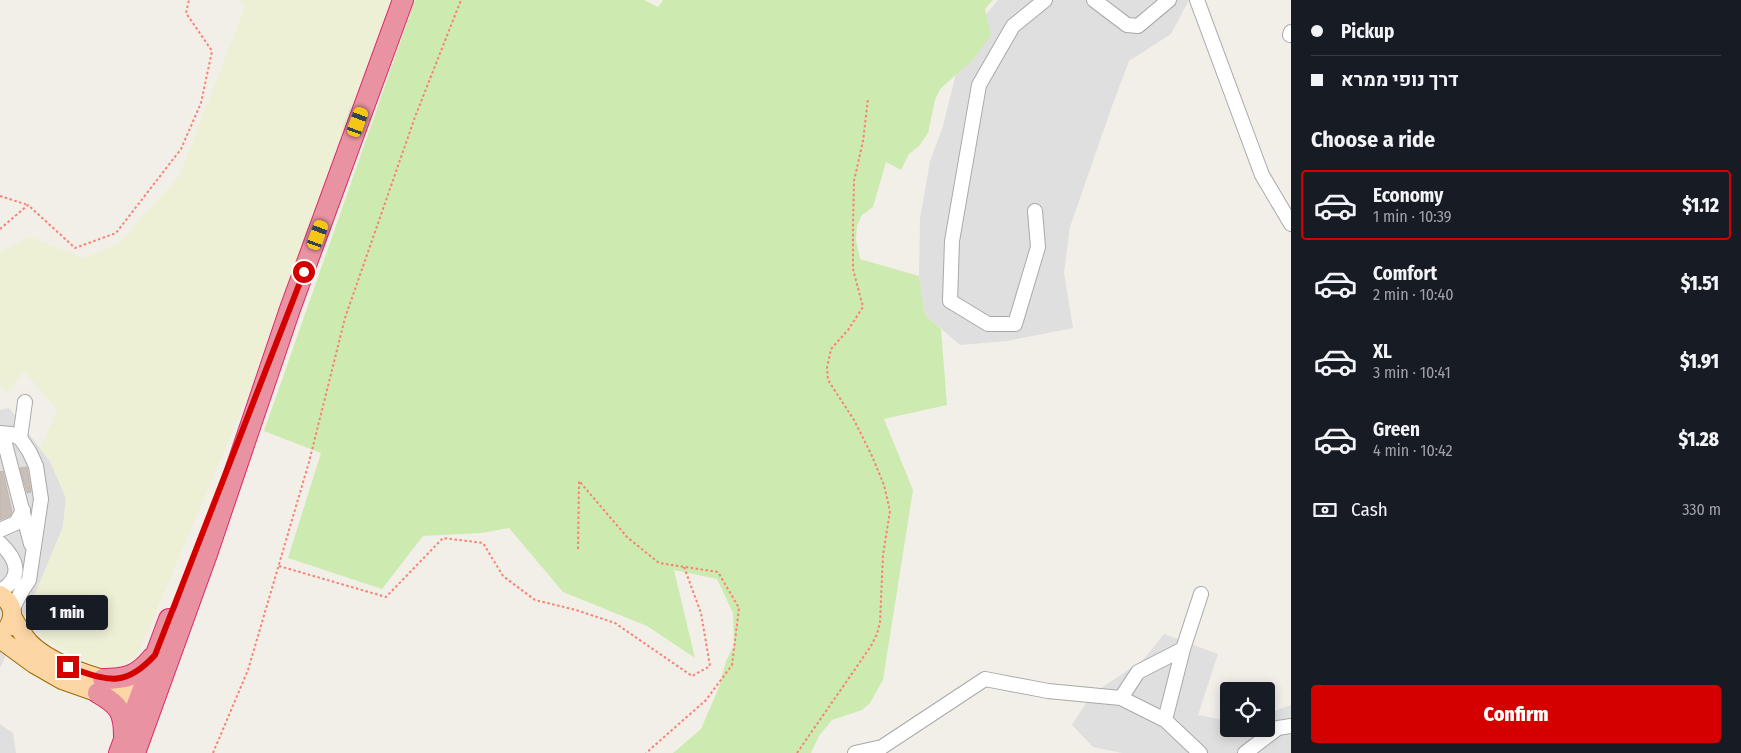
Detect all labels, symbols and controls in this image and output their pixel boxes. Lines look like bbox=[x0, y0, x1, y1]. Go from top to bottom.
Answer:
text: Pickup bbox=[1341, 20, 1394, 43]
text: דרך נופי ממרא bbox=[1341, 68, 1459, 91]
car bbox=[345, 105, 370, 139]
text: Choose a ride bbox=[1311, 126, 1435, 153]
icon: car bbox=[1313, 183, 1358, 228]
text: Economy bbox=[1373, 184, 1443, 207]
text: $1.12 bbox=[1682, 194, 1719, 217]
text: 1 min · 10:39 bbox=[1373, 207, 1452, 226]
car bbox=[305, 218, 330, 252]
route start bbox=[293, 261, 315, 283]
icon: car bbox=[1313, 261, 1358, 306]
text: Comfort bbox=[1373, 262, 1437, 285]
text: $1.51 bbox=[1681, 272, 1719, 295]
text: 2 min · 10:40 bbox=[1373, 285, 1453, 304]
icon: car bbox=[1313, 339, 1358, 384]
text: XL bbox=[1373, 340, 1392, 363]
text: $1.91 bbox=[1680, 350, 1719, 373]
text: 3 min · 10:41 bbox=[1373, 363, 1451, 382]
icon: car bbox=[1313, 417, 1358, 462]
text: Green bbox=[1373, 418, 1420, 441]
text: $1.28 bbox=[1678, 428, 1719, 451]
text: 4 min · 10:42 bbox=[1373, 441, 1453, 460]
icon: cash bbox=[1311, 496, 1339, 524]
text: Cash bbox=[1351, 498, 1388, 521]
text: 330 m bbox=[1682, 500, 1721, 519]
callout: 1 min bbox=[27, 594, 109, 630]
text: 1 min bbox=[50, 603, 84, 622]
route end bbox=[57, 656, 79, 678]
map controls bbox=[1220, 682, 1275, 737]
button: locate bbox=[1220, 682, 1275, 737]
button: Confirm bbox=[1311, 685, 1721, 743]

